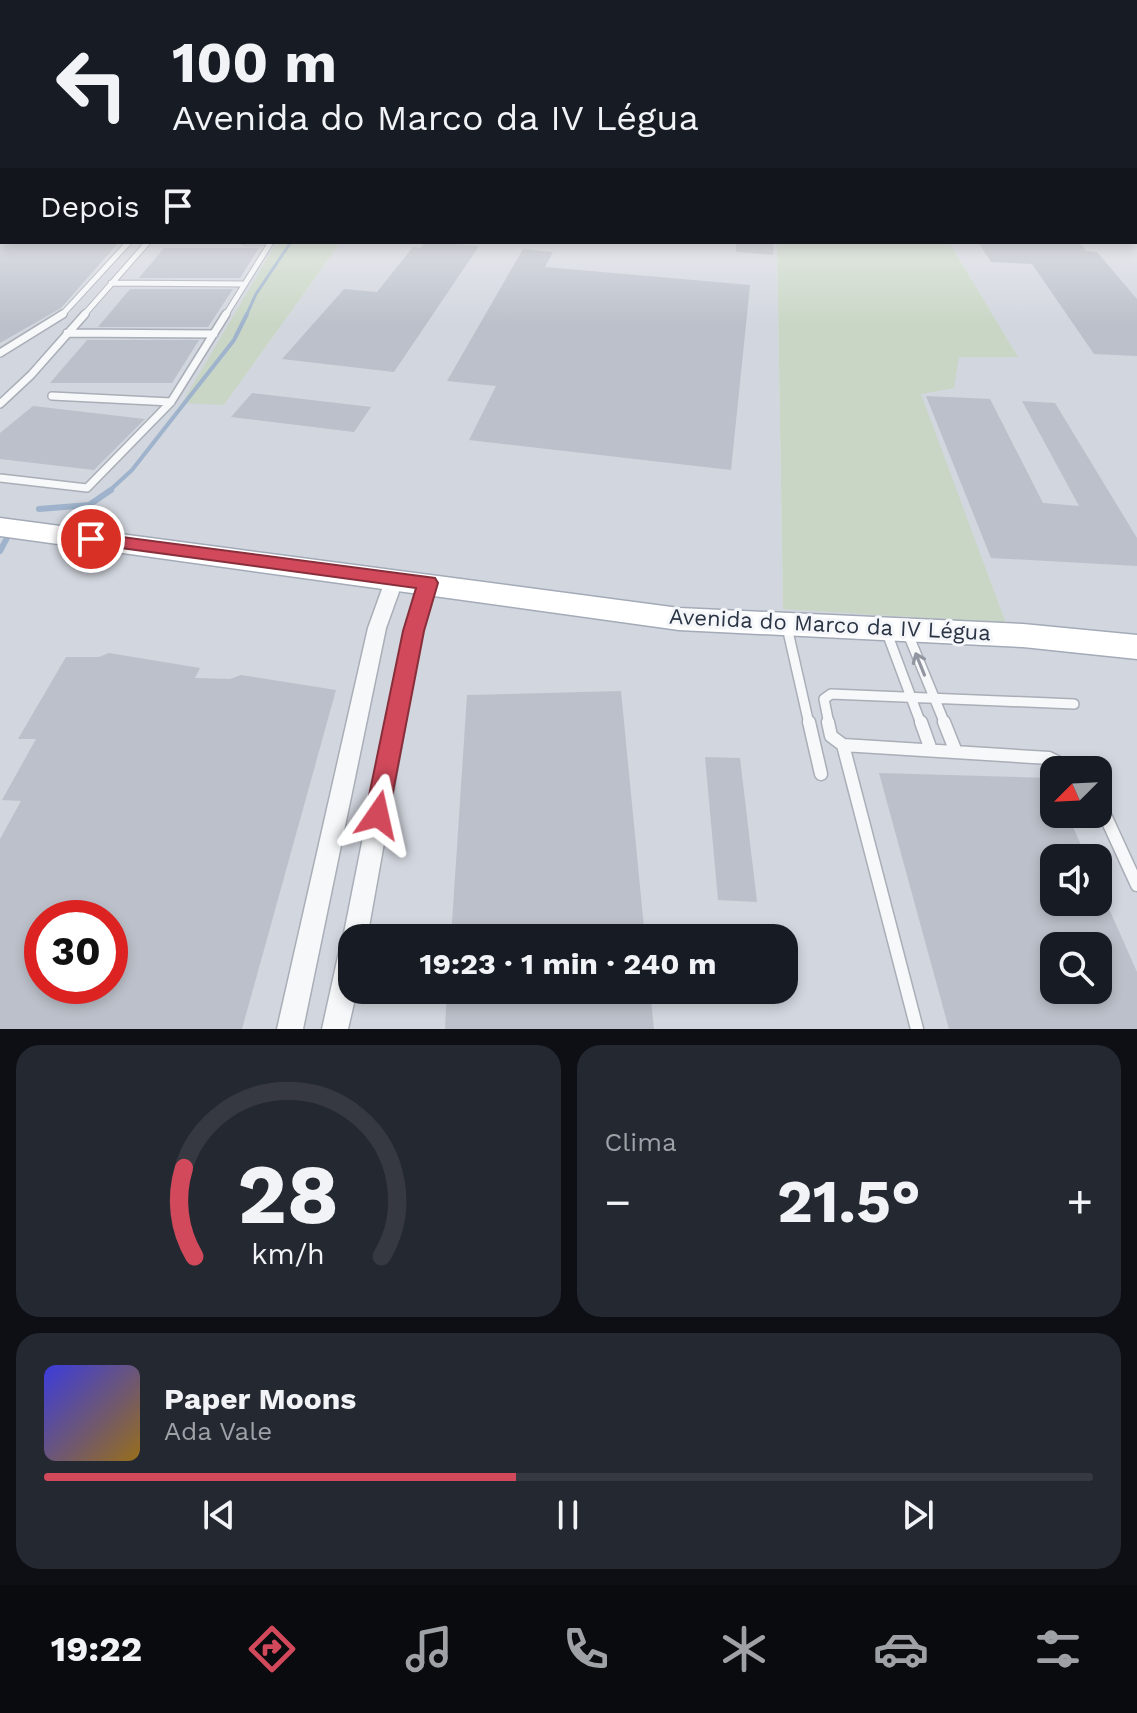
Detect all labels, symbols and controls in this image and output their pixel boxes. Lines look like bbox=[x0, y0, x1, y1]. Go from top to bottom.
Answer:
text: 100 m bbox=[172, 30, 337, 96]
icon: left bbox=[40, 32, 144, 136]
text: Avenida do Marco da IV Légua bbox=[172, 97, 699, 139]
icon: arrive bbox=[156, 184, 200, 228]
text: Depois bbox=[40, 189, 140, 224]
pin bbox=[57, 505, 125, 573]
icon: arrive bbox=[69, 517, 113, 561]
street label: Avenida do Marco da IV Légua bbox=[669, 604, 991, 645]
one-way arrow bbox=[912, 652, 927, 677]
north arrow bbox=[1040, 756, 1112, 828]
map controls bbox=[1040, 756, 1112, 1004]
position arrow bbox=[336, 773, 420, 857]
button: sound bbox=[1040, 844, 1112, 916]
speed limit sign: 30 bbox=[24, 900, 128, 1004]
button: search bbox=[1040, 932, 1112, 1004]
text: 19:23 · 1 min · 240 m bbox=[420, 946, 716, 981]
text: Clima bbox=[605, 1127, 677, 1157]
text: 28 bbox=[237, 1146, 339, 1243]
text: 21.5° bbox=[777, 1166, 921, 1237]
text: − bbox=[605, 1176, 631, 1228]
text: + bbox=[1066, 1176, 1093, 1228]
text: km/h bbox=[251, 1237, 325, 1271]
text: Paper Moons bbox=[164, 1381, 356, 1416]
text: Ada Vale bbox=[164, 1416, 272, 1446]
icon: previous bbox=[197, 1493, 241, 1537]
icon: pause bbox=[546, 1493, 590, 1537]
icon: next bbox=[896, 1493, 940, 1537]
icon: directions bbox=[244, 1621, 300, 1677]
icon: music bbox=[401, 1621, 457, 1677]
icon: phone bbox=[558, 1621, 614, 1677]
icon: climate bbox=[716, 1621, 772, 1677]
icon: car bbox=[873, 1621, 929, 1677]
icon: filters bbox=[1030, 1621, 1086, 1677]
text: 19:22 bbox=[51, 1628, 142, 1670]

